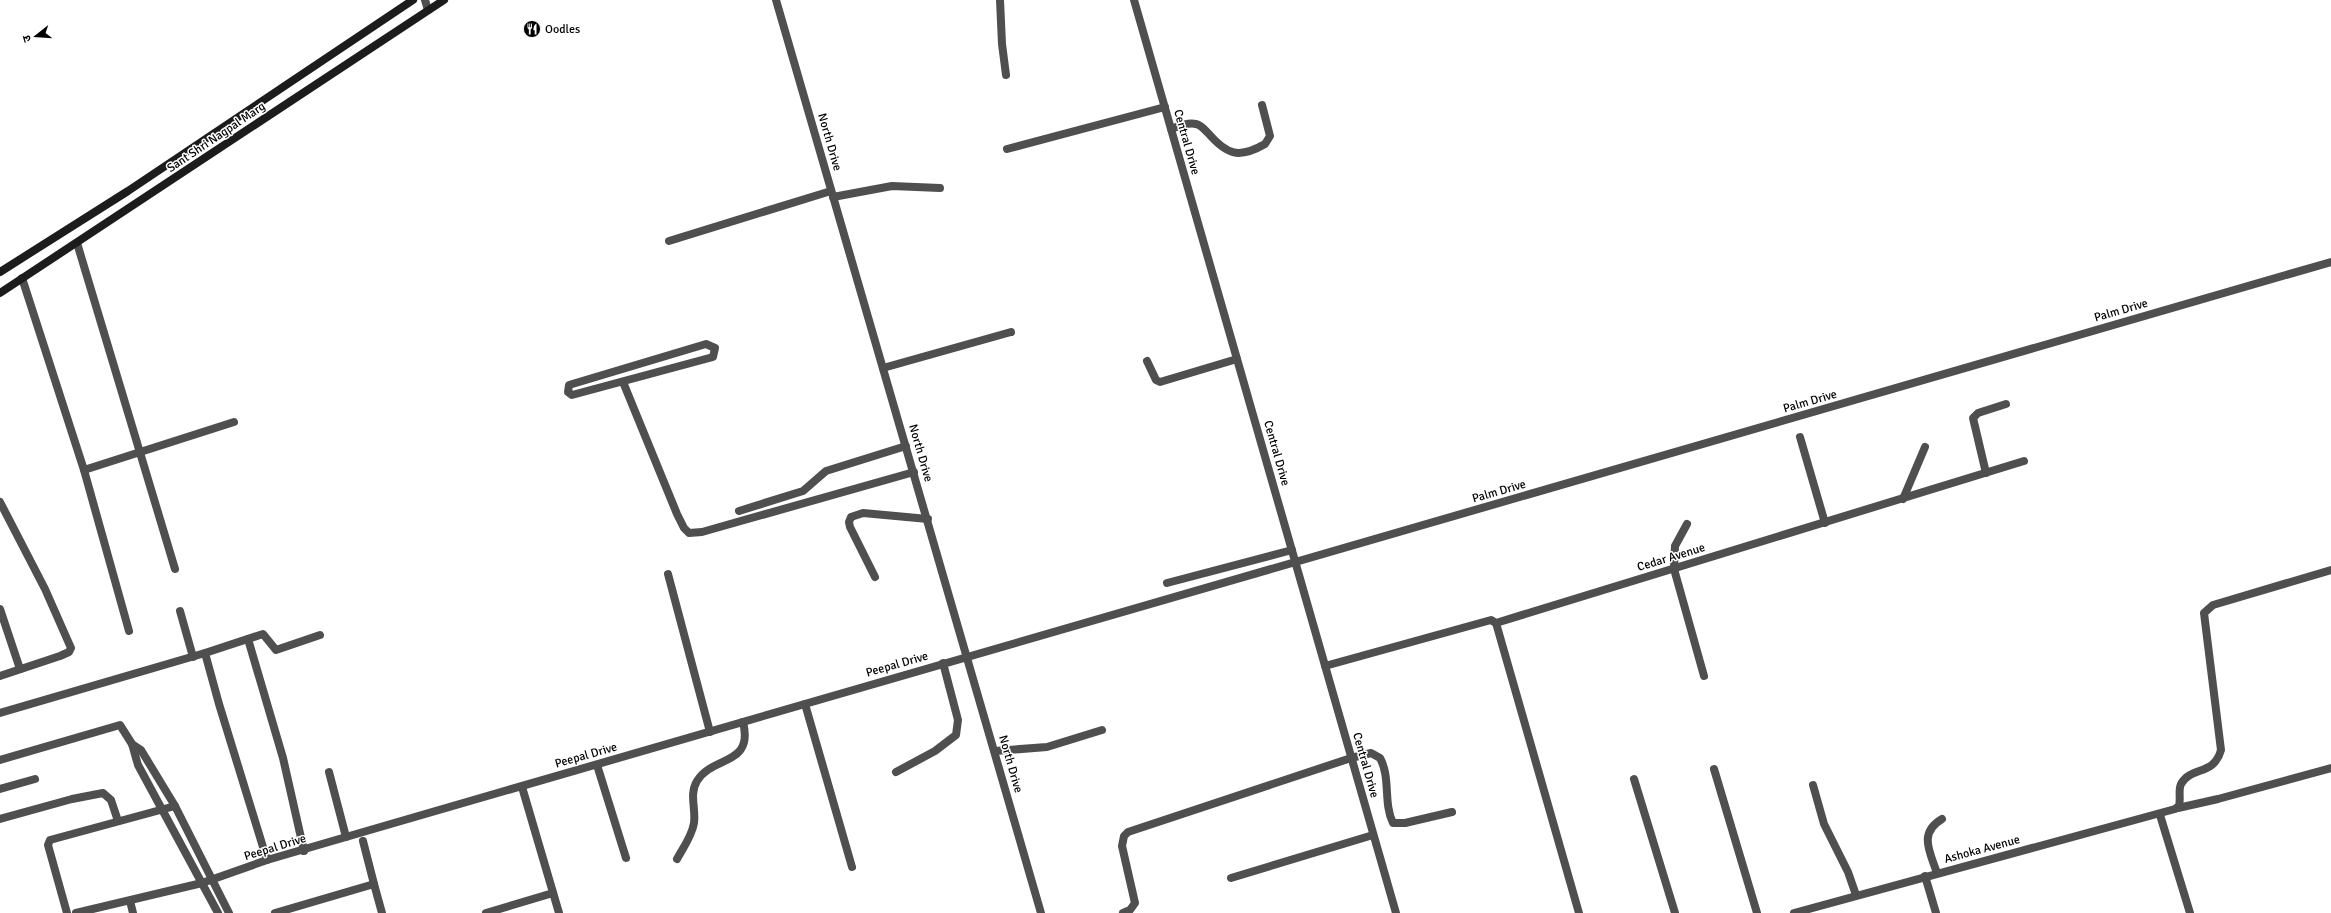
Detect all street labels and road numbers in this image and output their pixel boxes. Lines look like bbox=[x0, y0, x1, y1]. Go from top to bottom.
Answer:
street label: Sant Shri Nagpal Marg bbox=[164, 99, 268, 176]
street label: Central Drive bbox=[1170, 108, 1203, 177]
street label: North Drive bbox=[814, 112, 845, 173]
street label: Palm Drive bbox=[2093, 296, 2150, 325]
street label: Palm Drive bbox=[1782, 387, 1839, 416]
street label: Central Drive bbox=[1260, 419, 1293, 488]
street label: North Drive bbox=[905, 423, 936, 484]
street label: Palm Drive bbox=[1471, 477, 1528, 506]
street label: Cedar Avenue bbox=[1635, 540, 1707, 575]
street label: Peepal Drive bbox=[864, 648, 930, 681]
street label: Central Drive bbox=[1349, 731, 1382, 800]
street label: North Drive bbox=[995, 734, 1026, 795]
street label: Peepal Drive bbox=[553, 739, 619, 772]
street label: Peepal Drive bbox=[242, 831, 308, 864]
street label: Ashoka Avenue bbox=[1943, 832, 2022, 867]

